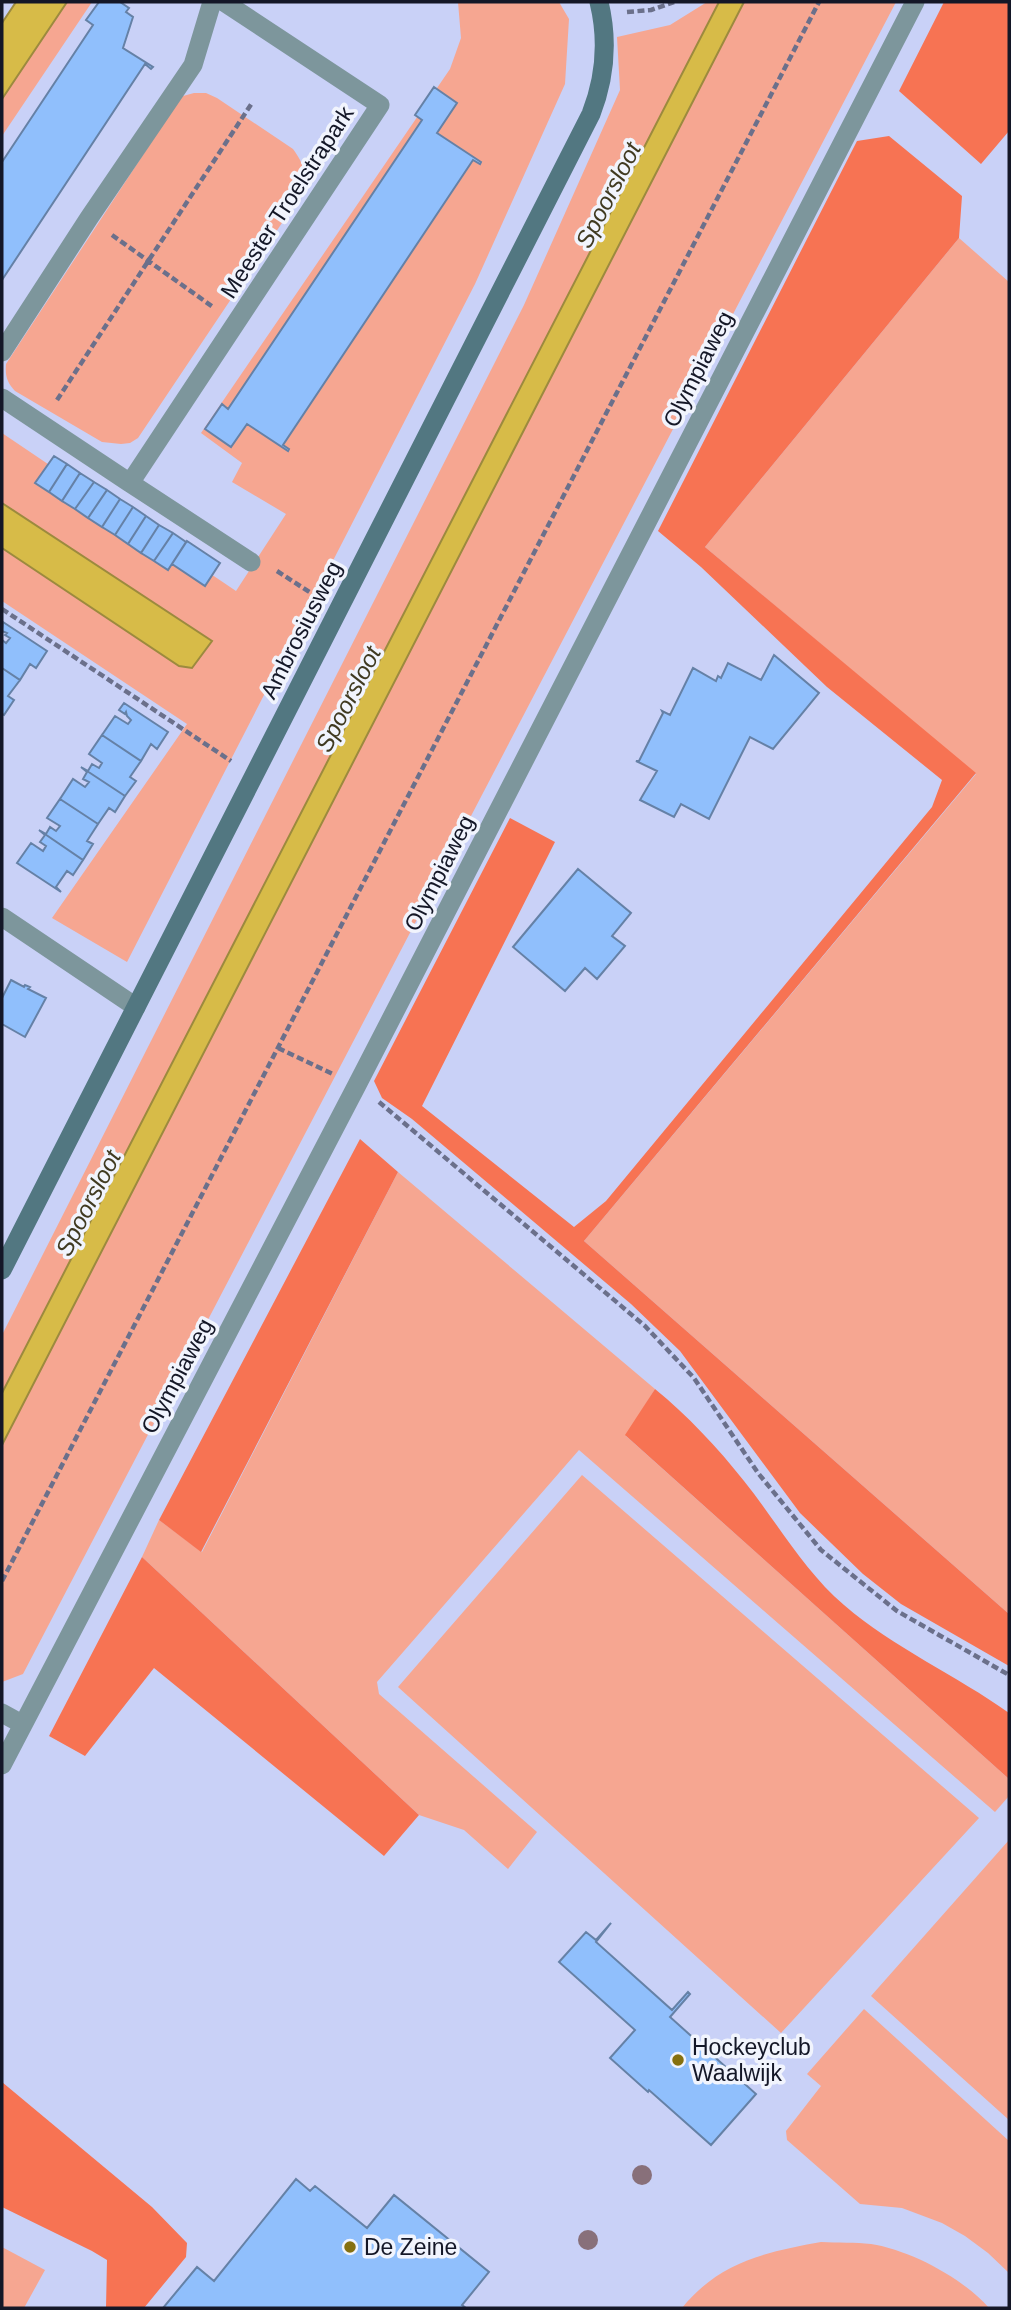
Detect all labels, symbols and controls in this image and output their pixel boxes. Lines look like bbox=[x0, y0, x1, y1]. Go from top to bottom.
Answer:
street label: Meester Troelstrapark bbox=[215, 101, 359, 303]
water label: Spoorsloot bbox=[570, 137, 647, 252]
street label: Olympiaweg bbox=[658, 307, 738, 431]
street label: Ambrosiusweg bbox=[255, 557, 347, 703]
water label: Spoorsloot bbox=[310, 641, 387, 756]
street label: Olympiaweg bbox=[399, 811, 479, 935]
water label: Spoorsloot bbox=[50, 1145, 127, 1260]
street label: Olympiaweg bbox=[136, 1314, 218, 1438]
place label: Hockeyclub Waalwijk bbox=[692, 2034, 811, 2086]
marker: Hockeyclub Waalwijk bbox=[670, 2052, 686, 2068]
place label: De Zeine bbox=[364, 2234, 457, 2260]
marker: De Zeine bbox=[342, 2239, 358, 2255]

